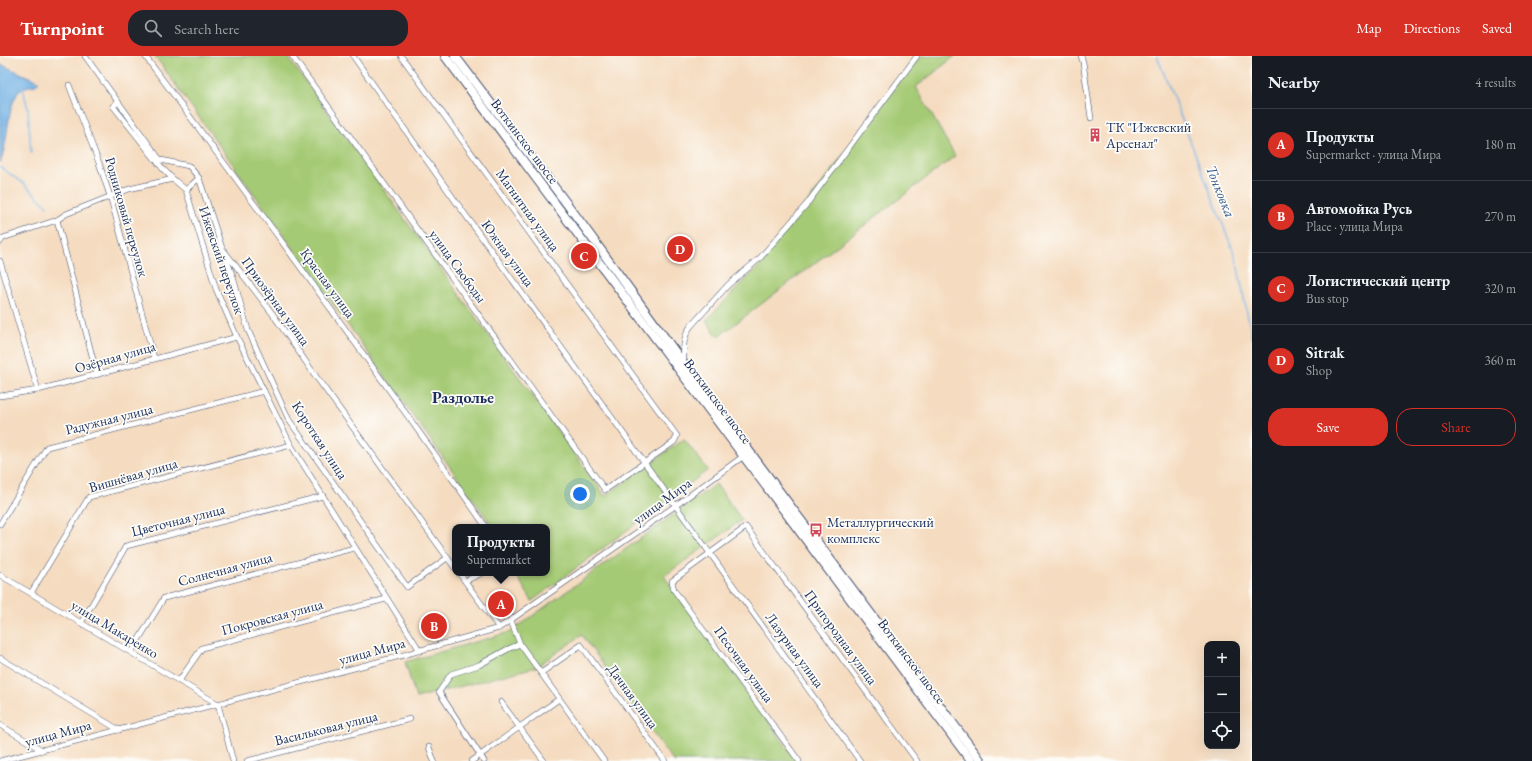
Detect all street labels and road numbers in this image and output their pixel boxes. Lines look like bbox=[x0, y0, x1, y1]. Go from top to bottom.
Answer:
street label: Воткинское шоссе bbox=[487, 95, 563, 188]
street label: Родниковый переулок bbox=[101, 155, 153, 279]
street label: Магнитная улица bbox=[492, 165, 564, 255]
street label: Ижевский переулок bbox=[195, 204, 249, 317]
street label: Южная улица bbox=[478, 216, 539, 291]
street label: улица Свободы bbox=[425, 226, 491, 307]
street label: Красная улица bbox=[297, 245, 360, 322]
street label: Приозёрная улица bbox=[238, 253, 315, 349]
street label: Озёрная улица bbox=[72, 337, 158, 377]
street label: Воткинское шоссе bbox=[680, 355, 756, 448]
street label: Короткая улица bbox=[288, 398, 352, 483]
street label: Радужная улица bbox=[63, 399, 155, 439]
street label: Вишнёвая улица bbox=[87, 454, 180, 496]
street label: улица Мира bbox=[629, 473, 695, 528]
street label: Цветочная улица bbox=[129, 500, 227, 540]
street label: Солнечная улица bbox=[176, 548, 275, 590]
street label: Пригородная улица bbox=[801, 586, 882, 688]
street label: Покровская улица bbox=[219, 595, 325, 639]
street label: улица Макаренко bbox=[68, 596, 162, 662]
street label: Лазурная улица bbox=[762, 609, 829, 691]
street label: Воткинское шоссе bbox=[874, 615, 950, 708]
street label: Песочная улица bbox=[710, 622, 778, 706]
street label: улица Мира bbox=[337, 633, 408, 669]
street label: Дачная улица bbox=[603, 660, 663, 732]
street label: Васильковая улица bbox=[273, 706, 380, 749]
street label: улица Мира bbox=[23, 715, 94, 751]

